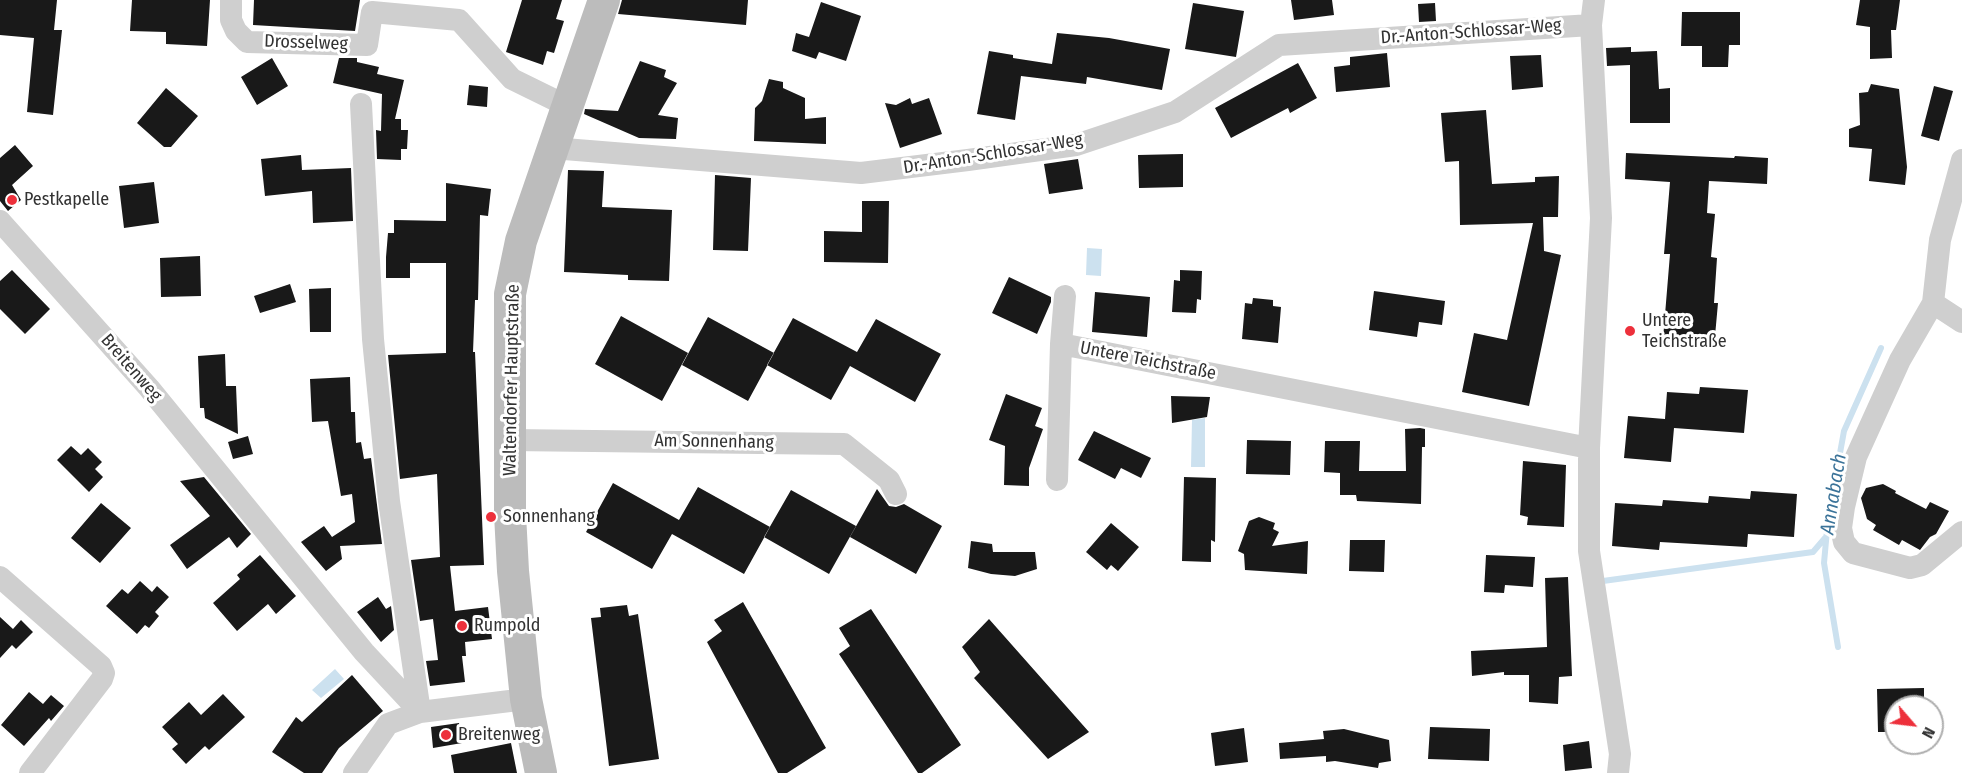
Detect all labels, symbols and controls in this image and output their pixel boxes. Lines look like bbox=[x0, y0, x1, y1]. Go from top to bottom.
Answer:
street label: Dr.-Anton-Schlossar-Weg bbox=[1380, 15, 1562, 49]
street label: Drosselweg bbox=[264, 31, 348, 55]
street label: Dr.-Anton-Schlossar-Weg bbox=[902, 129, 1084, 179]
place label: Pestkapelle bbox=[24, 189, 109, 211]
marker: Pestkapelle bbox=[5, 193, 19, 207]
street label: Waltendorfer Hauptstraße bbox=[500, 284, 524, 476]
place label: Untere Teichstraße bbox=[1642, 310, 1727, 352]
marker: Untere Teichstraße bbox=[1623, 324, 1637, 338]
street label: Breitenweg bbox=[96, 330, 166, 406]
street label: Untere Teichstraße bbox=[1078, 337, 1218, 385]
street label: Am Sonnenhang bbox=[654, 430, 774, 454]
water label: Annabach bbox=[1816, 452, 1852, 536]
place label: Sonnenhang bbox=[503, 506, 595, 528]
marker: Sonnenhang bbox=[484, 510, 498, 524]
place label: Rumpold bbox=[474, 615, 540, 637]
marker: Rumpold bbox=[455, 619, 469, 633]
north arrow bbox=[1884, 695, 1944, 755]
place label: Breitenweg bbox=[458, 724, 540, 746]
text: N bbox=[1918, 724, 1939, 741]
marker: Breitenweg bbox=[439, 728, 453, 742]

